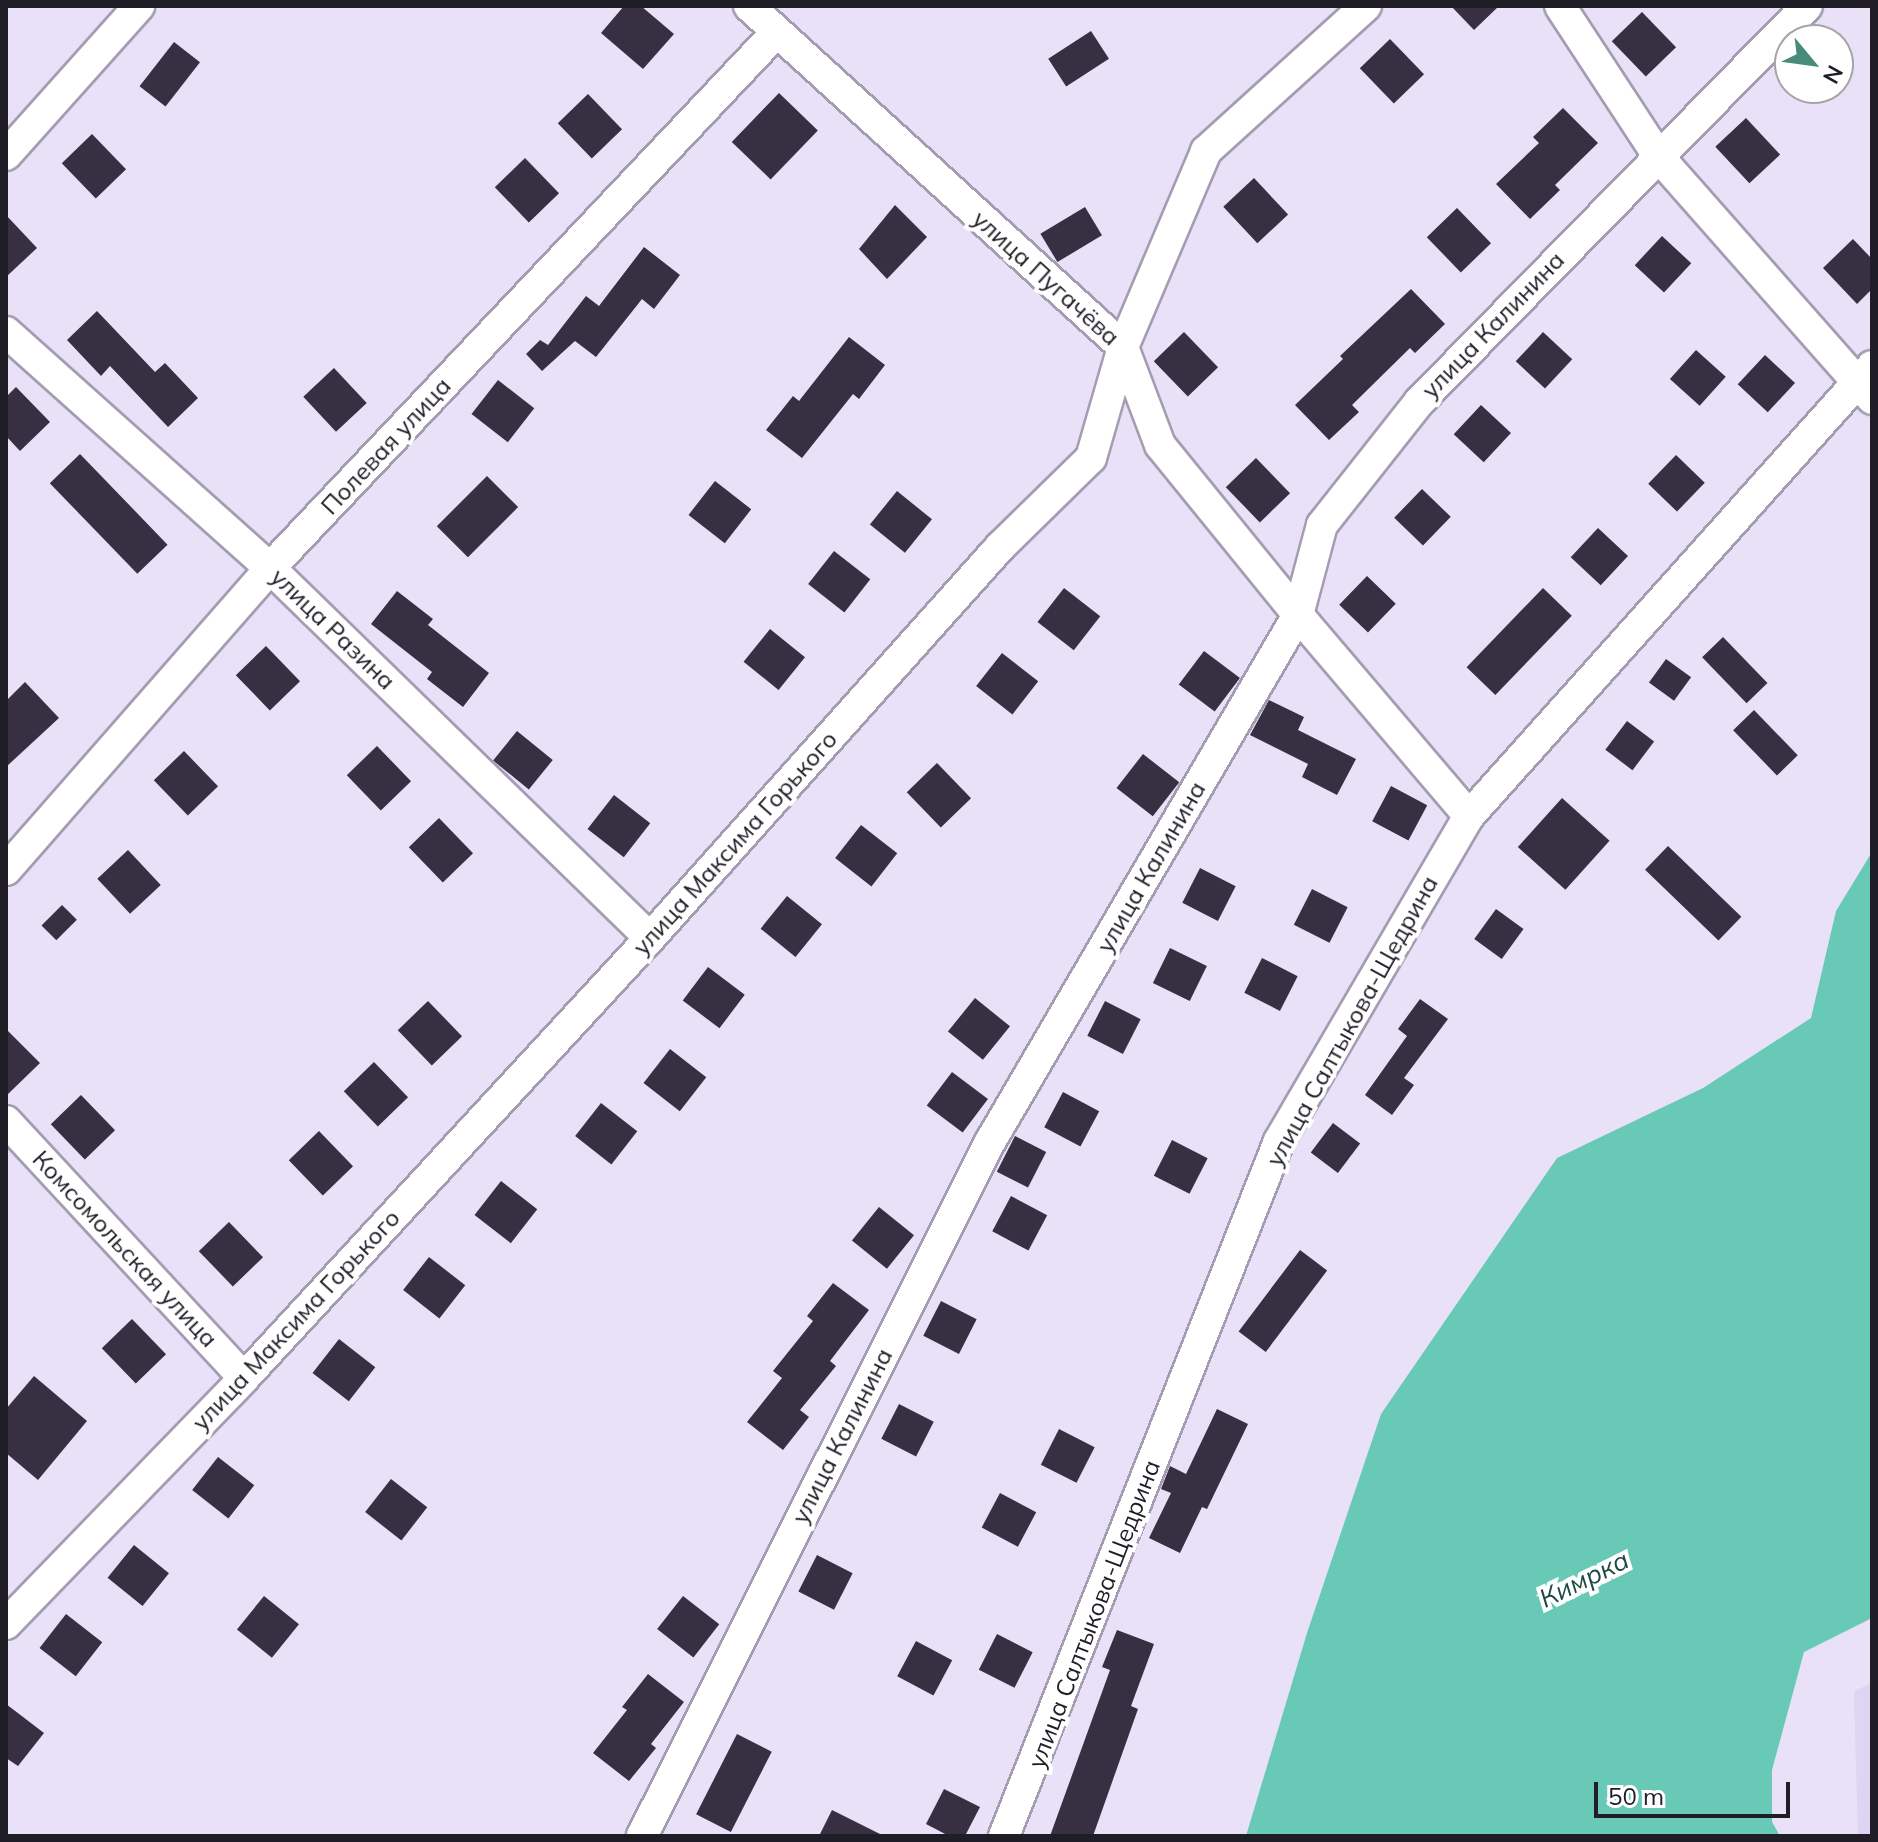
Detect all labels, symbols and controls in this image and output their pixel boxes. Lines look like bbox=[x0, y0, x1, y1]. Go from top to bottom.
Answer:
north arrow bbox=[1774, 24, 1854, 104]
text: N bbox=[1817, 61, 1850, 89]
street label: улица Пугачёва bbox=[967, 204, 1125, 352]
street label: улица Калинина bbox=[1416, 246, 1570, 404]
street label: Полевая улица bbox=[315, 372, 457, 520]
street label: улица Разина bbox=[265, 562, 401, 696]
street label: улица Максима Горького bbox=[627, 725, 843, 961]
street label: улица Калинина bbox=[1090, 776, 1212, 958]
street label: улица Салтыкова-Щедрина bbox=[1260, 871, 1444, 1171]
street label: Комсомольская улица bbox=[27, 1145, 223, 1353]
street label: улица Максима Горького bbox=[186, 1204, 406, 1436]
street label: улица Калинина bbox=[785, 1344, 899, 1528]
street label: улица Салтыкова-Щедрина bbox=[1022, 1456, 1166, 1772]
water label: Кимрка bbox=[1534, 1544, 1634, 1614]
scale bar bbox=[1598, 1766, 1794, 1816]
text: 50 m bbox=[1608, 1781, 1664, 1811]

